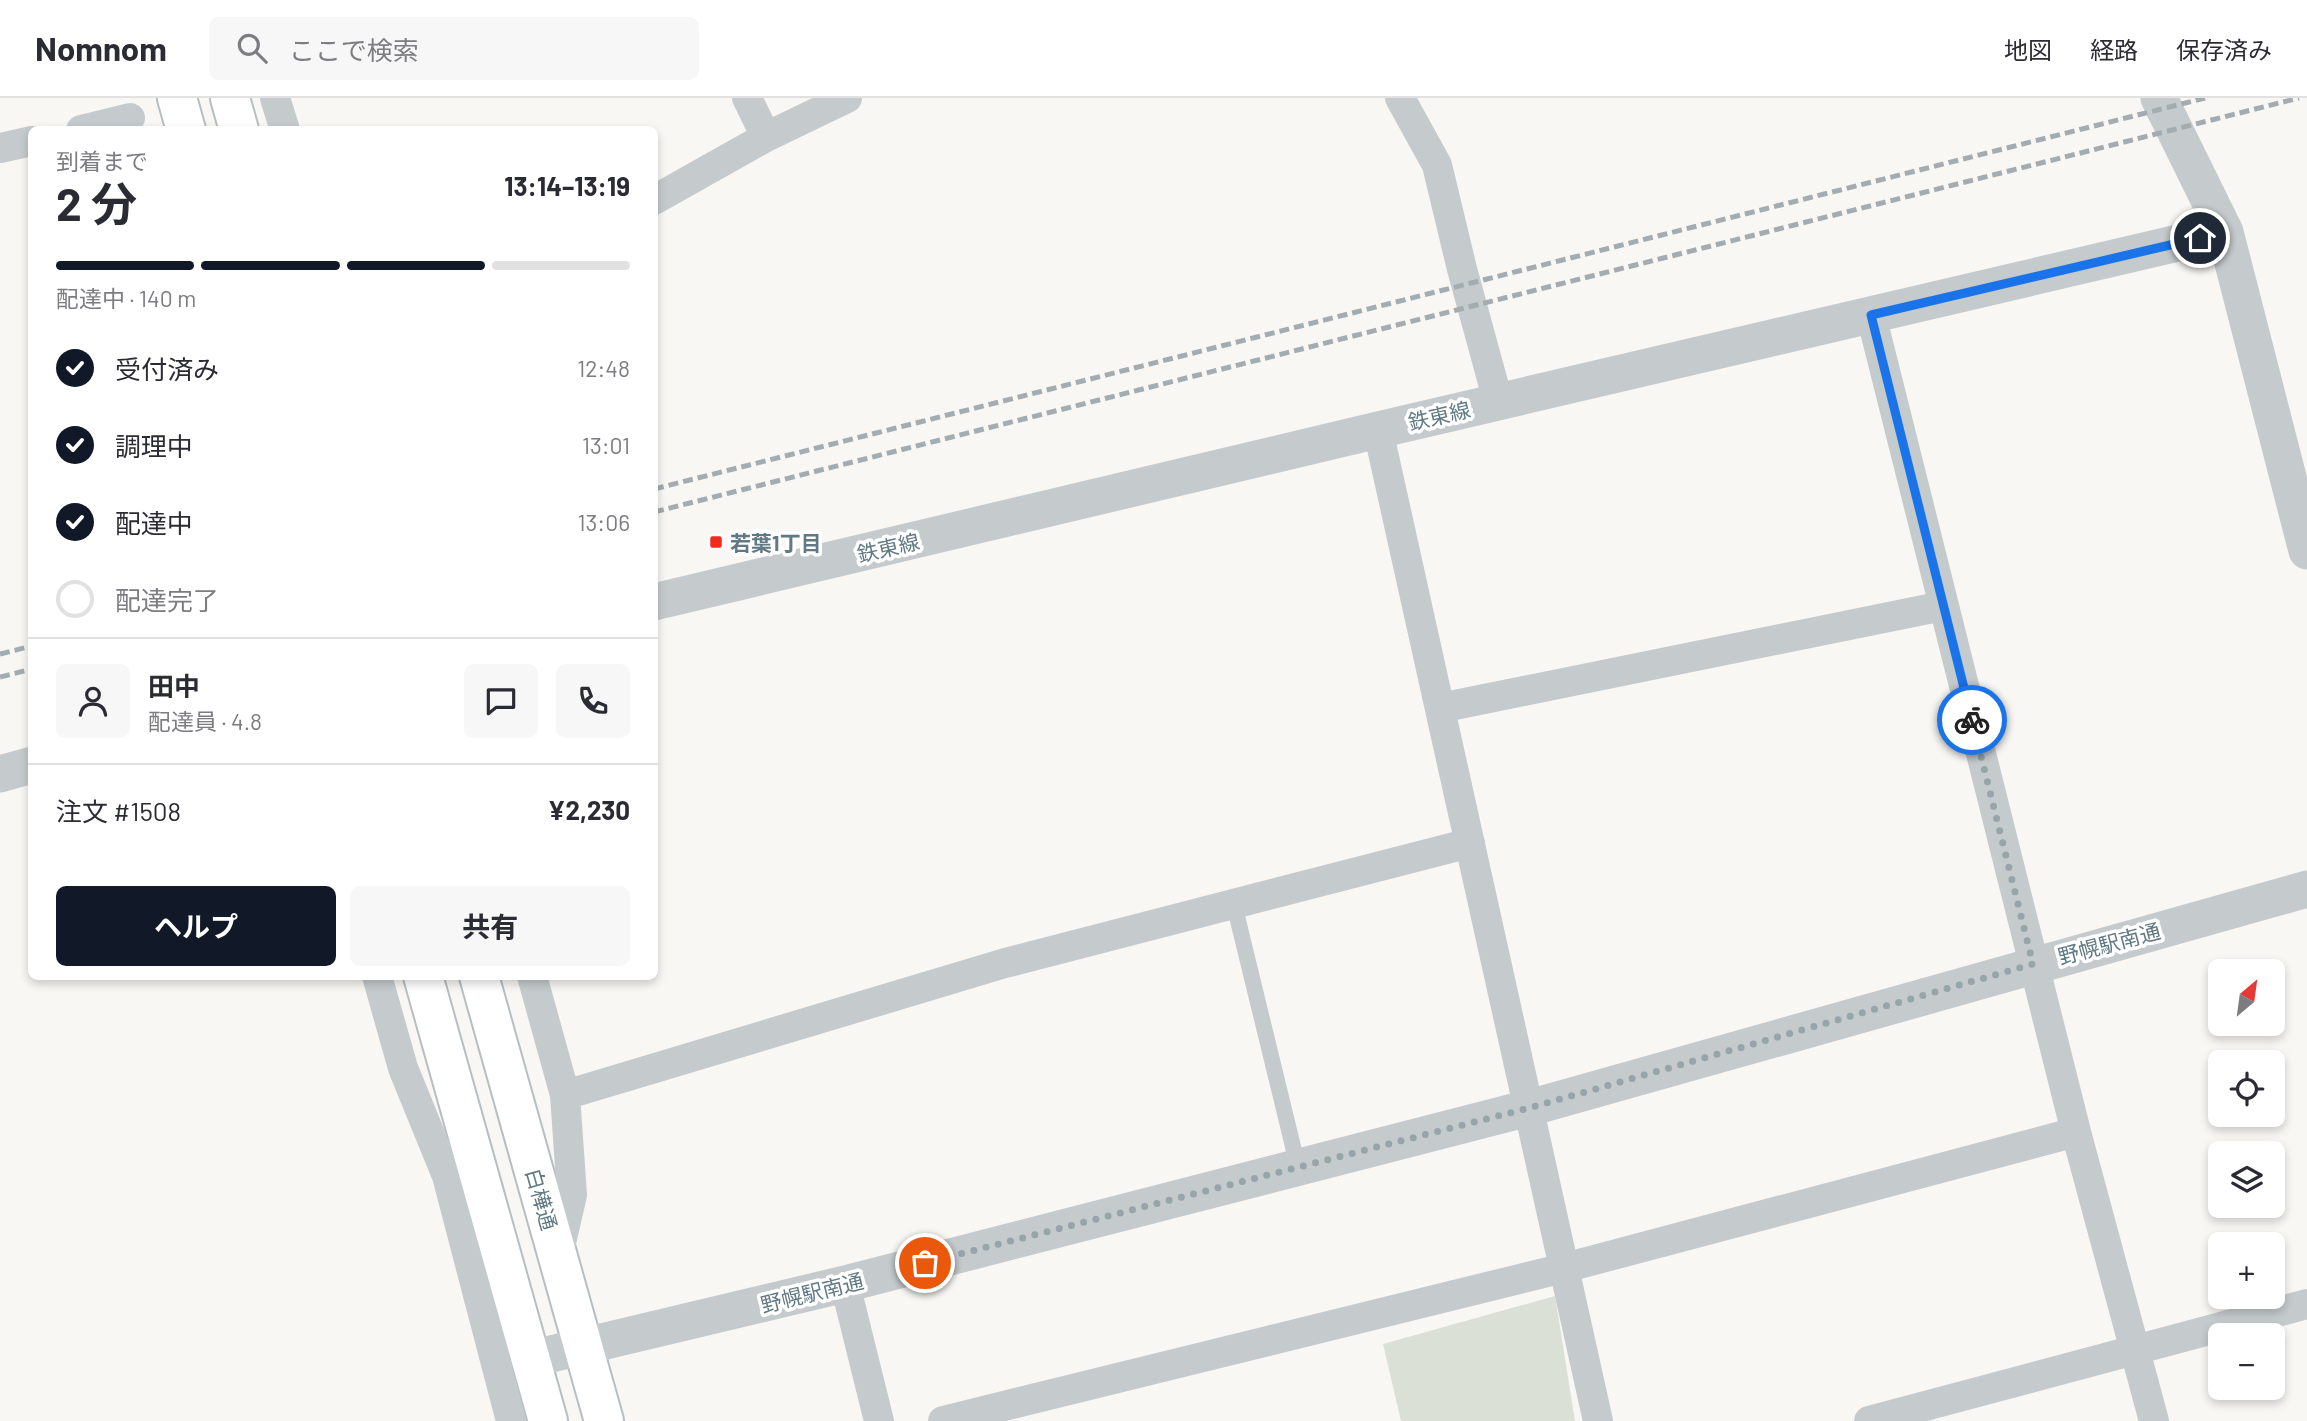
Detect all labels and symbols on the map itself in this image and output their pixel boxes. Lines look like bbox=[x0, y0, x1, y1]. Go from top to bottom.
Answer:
pin bbox=[2170, 208, 2230, 268]
street label: 鉄東線 bbox=[1405, 396, 1473, 434]
street label: 鉄東線 bbox=[854, 528, 922, 566]
place label: 若葉1丁目 bbox=[730, 530, 821, 555]
marker: 若葉1丁目 bbox=[708, 534, 724, 550]
courier bbox=[1937, 685, 2007, 755]
street label: 野幌駅南通 bbox=[2055, 917, 2163, 969]
north arrow bbox=[2208, 959, 2286, 1036]
street label: 白樺通 bbox=[521, 1165, 563, 1233]
pin bbox=[895, 1233, 955, 1293]
street label: 野幌駅南通 bbox=[758, 1267, 866, 1317]

